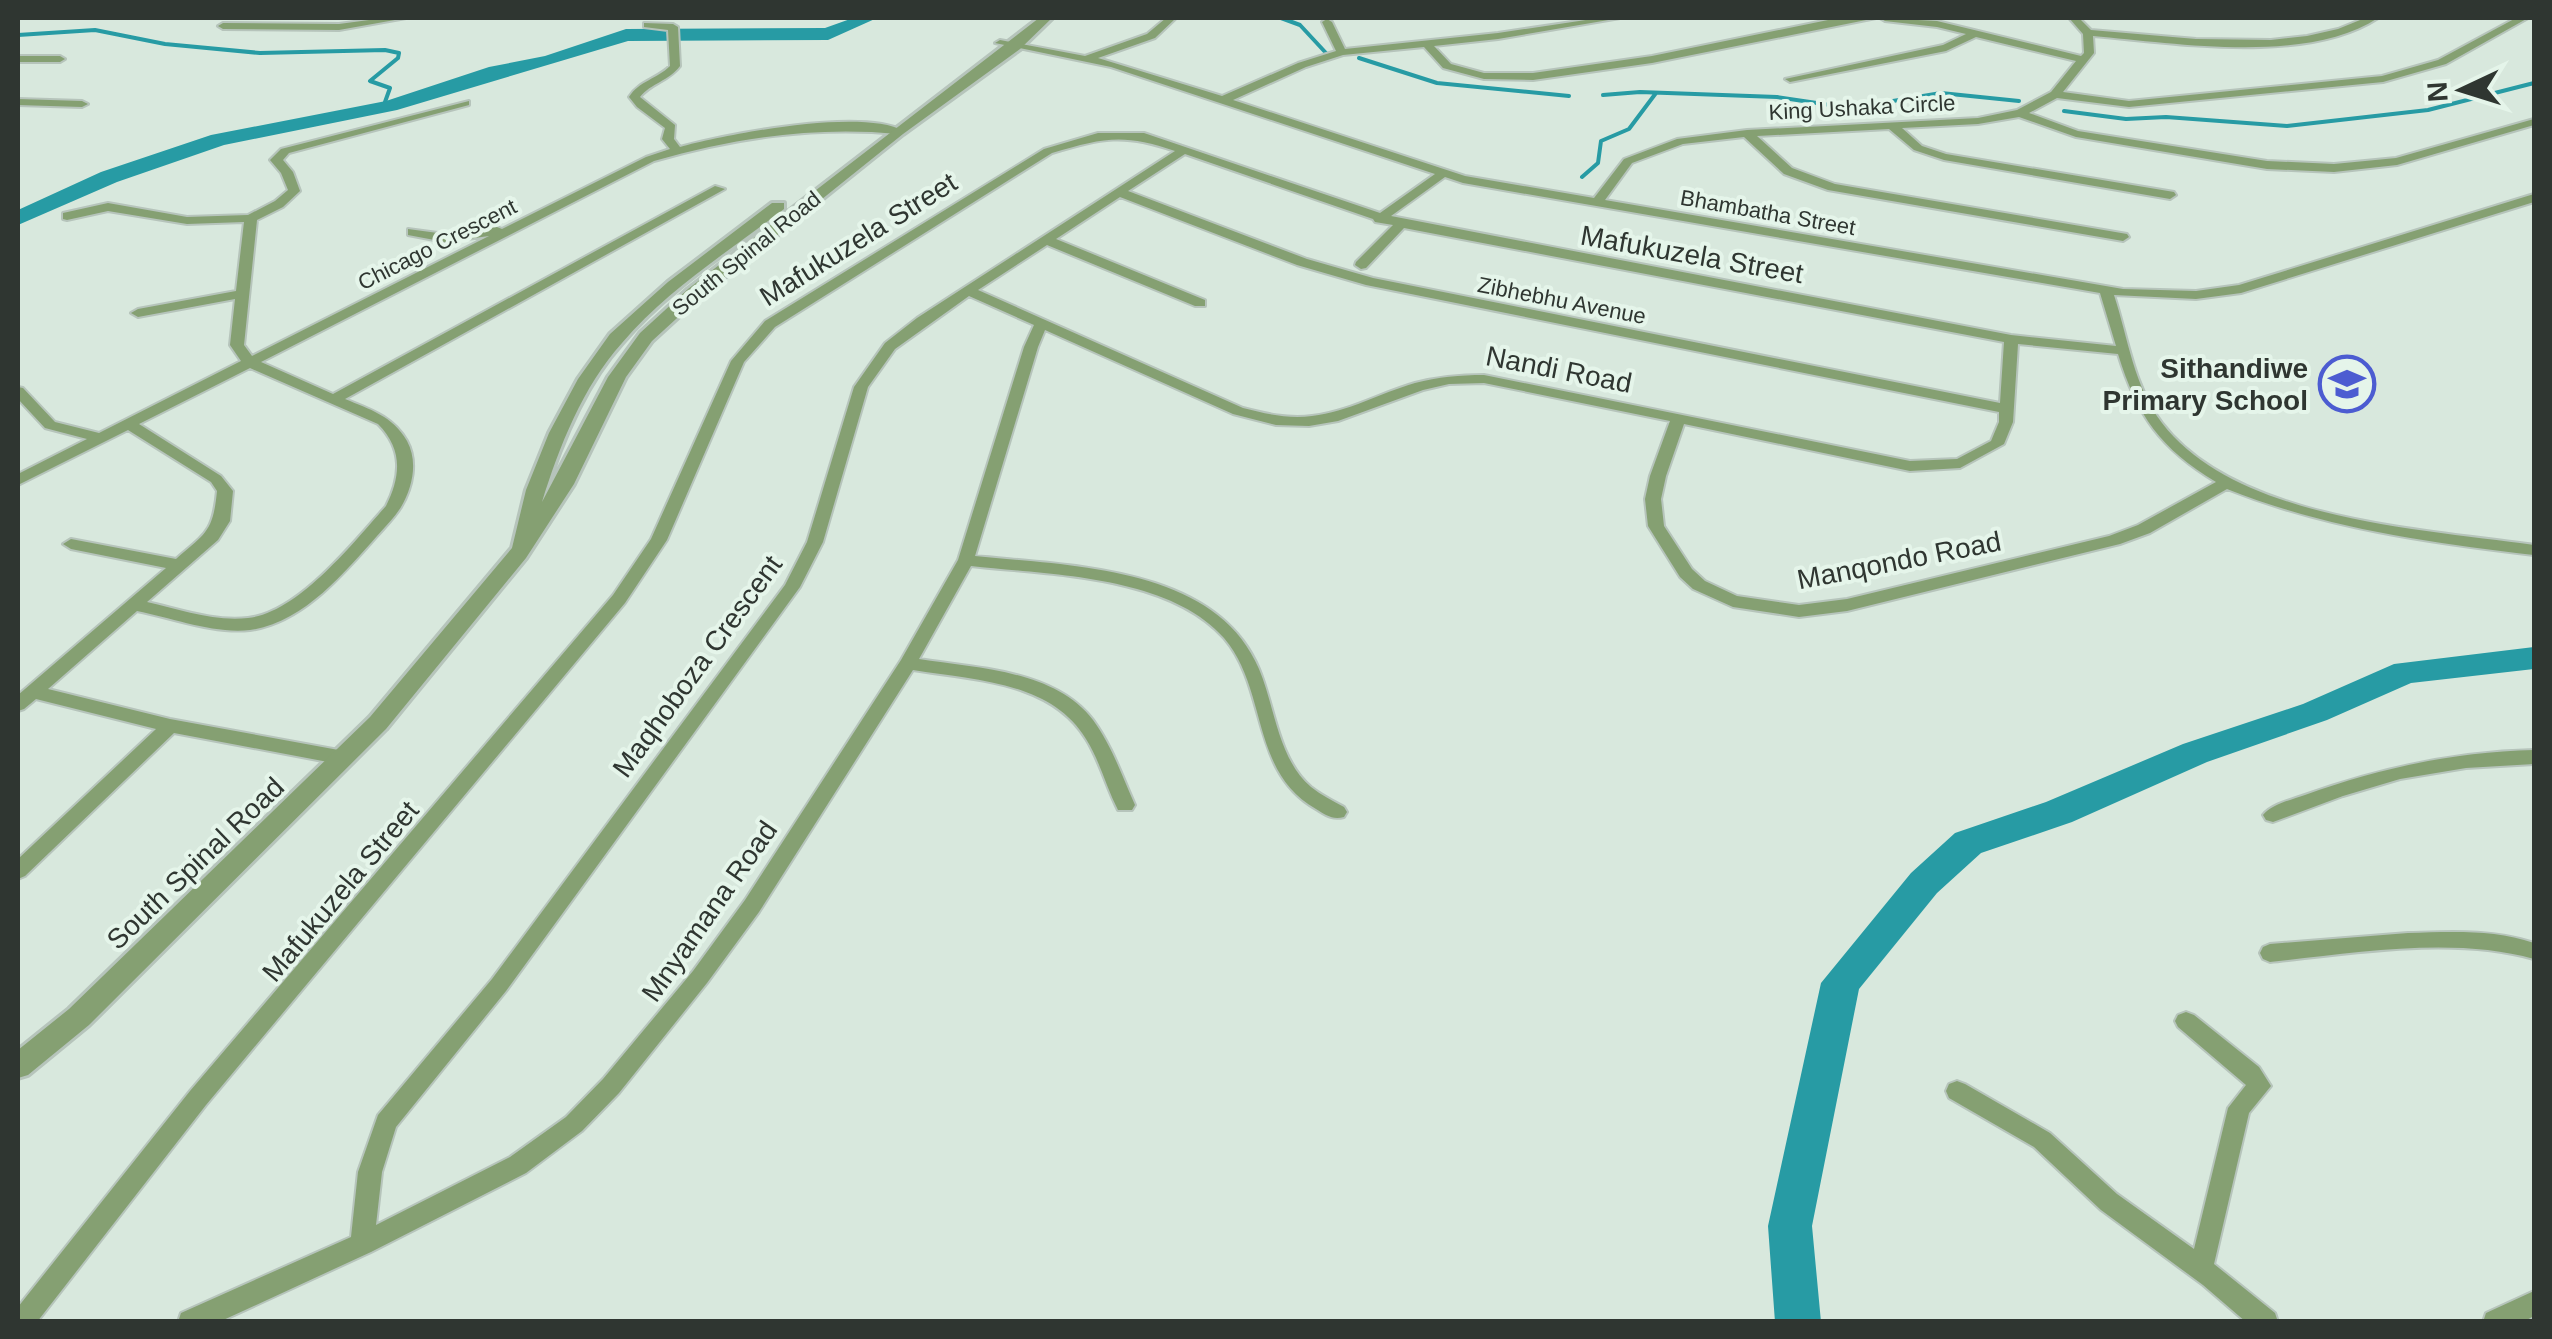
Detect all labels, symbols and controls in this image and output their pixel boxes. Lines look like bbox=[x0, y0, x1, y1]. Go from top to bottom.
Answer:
north arrow bbox=[2412, 40, 2512, 140]
text: N bbox=[2421, 81, 2454, 103]
street label: King Ushaka Circle bbox=[1768, 90, 1956, 125]
street label: Mafukuzela Street bbox=[754, 166, 962, 312]
street label: Bhambatha Street bbox=[1678, 185, 1857, 240]
street label: South Spinal Road bbox=[667, 186, 825, 321]
street label: Chicago Crescent bbox=[354, 194, 521, 295]
street label: Mafukuzela Street bbox=[1578, 220, 1806, 289]
street label: Zibhebhu Avenue bbox=[1476, 272, 1648, 329]
street label: Nandi Road bbox=[1483, 340, 1634, 399]
place label: Sithandiwe Primary School bbox=[2103, 353, 2308, 416]
school or university icon: Sithandiwe Primary School bbox=[2317, 354, 2377, 414]
street label: Manqondo Road bbox=[1795, 526, 2004, 595]
street label: Maqhoboza Crescent bbox=[607, 549, 788, 783]
street label: South Spinal Road bbox=[101, 771, 290, 956]
street label: Mafukuzela Street bbox=[256, 795, 425, 988]
street label: Mnyamana Road bbox=[636, 815, 783, 1008]

